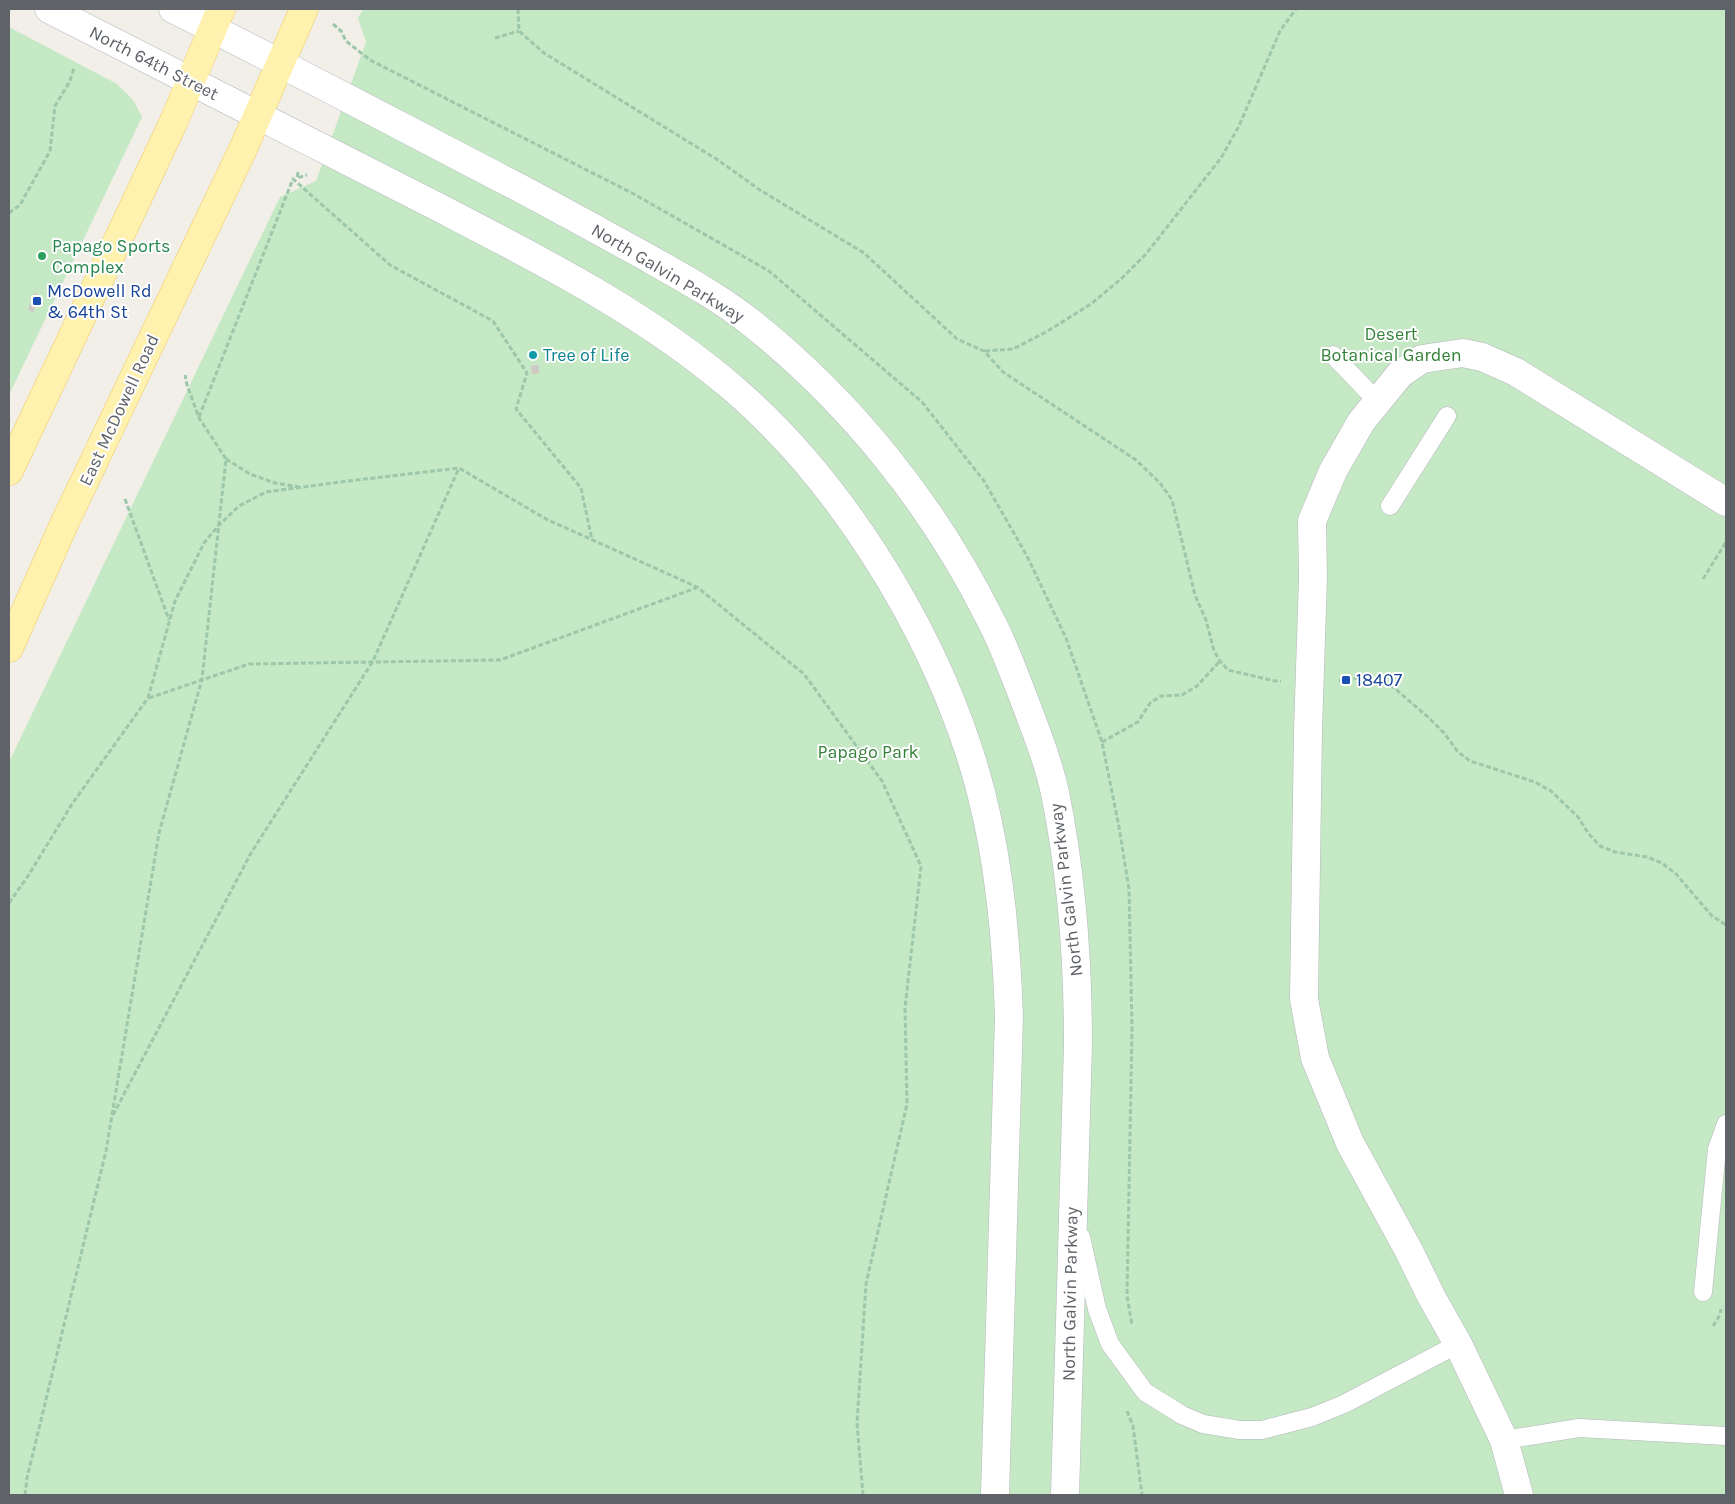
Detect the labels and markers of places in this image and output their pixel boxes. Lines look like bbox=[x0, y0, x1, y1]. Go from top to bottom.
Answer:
place label: Papago Sports Complex bbox=[52, 235, 171, 278]
marker: Papago Sports Complex bbox=[36, 250, 48, 262]
place label: McDowell Rd & 64th St bbox=[47, 280, 152, 323]
marker: McDowell Rd & 64th St bbox=[31, 295, 43, 307]
place label: Tree of Life bbox=[543, 344, 629, 366]
marker: Tree of Life bbox=[527, 349, 539, 361]
place label: 18407 bbox=[1356, 669, 1403, 691]
marker: 18407 bbox=[1340, 674, 1352, 686]

